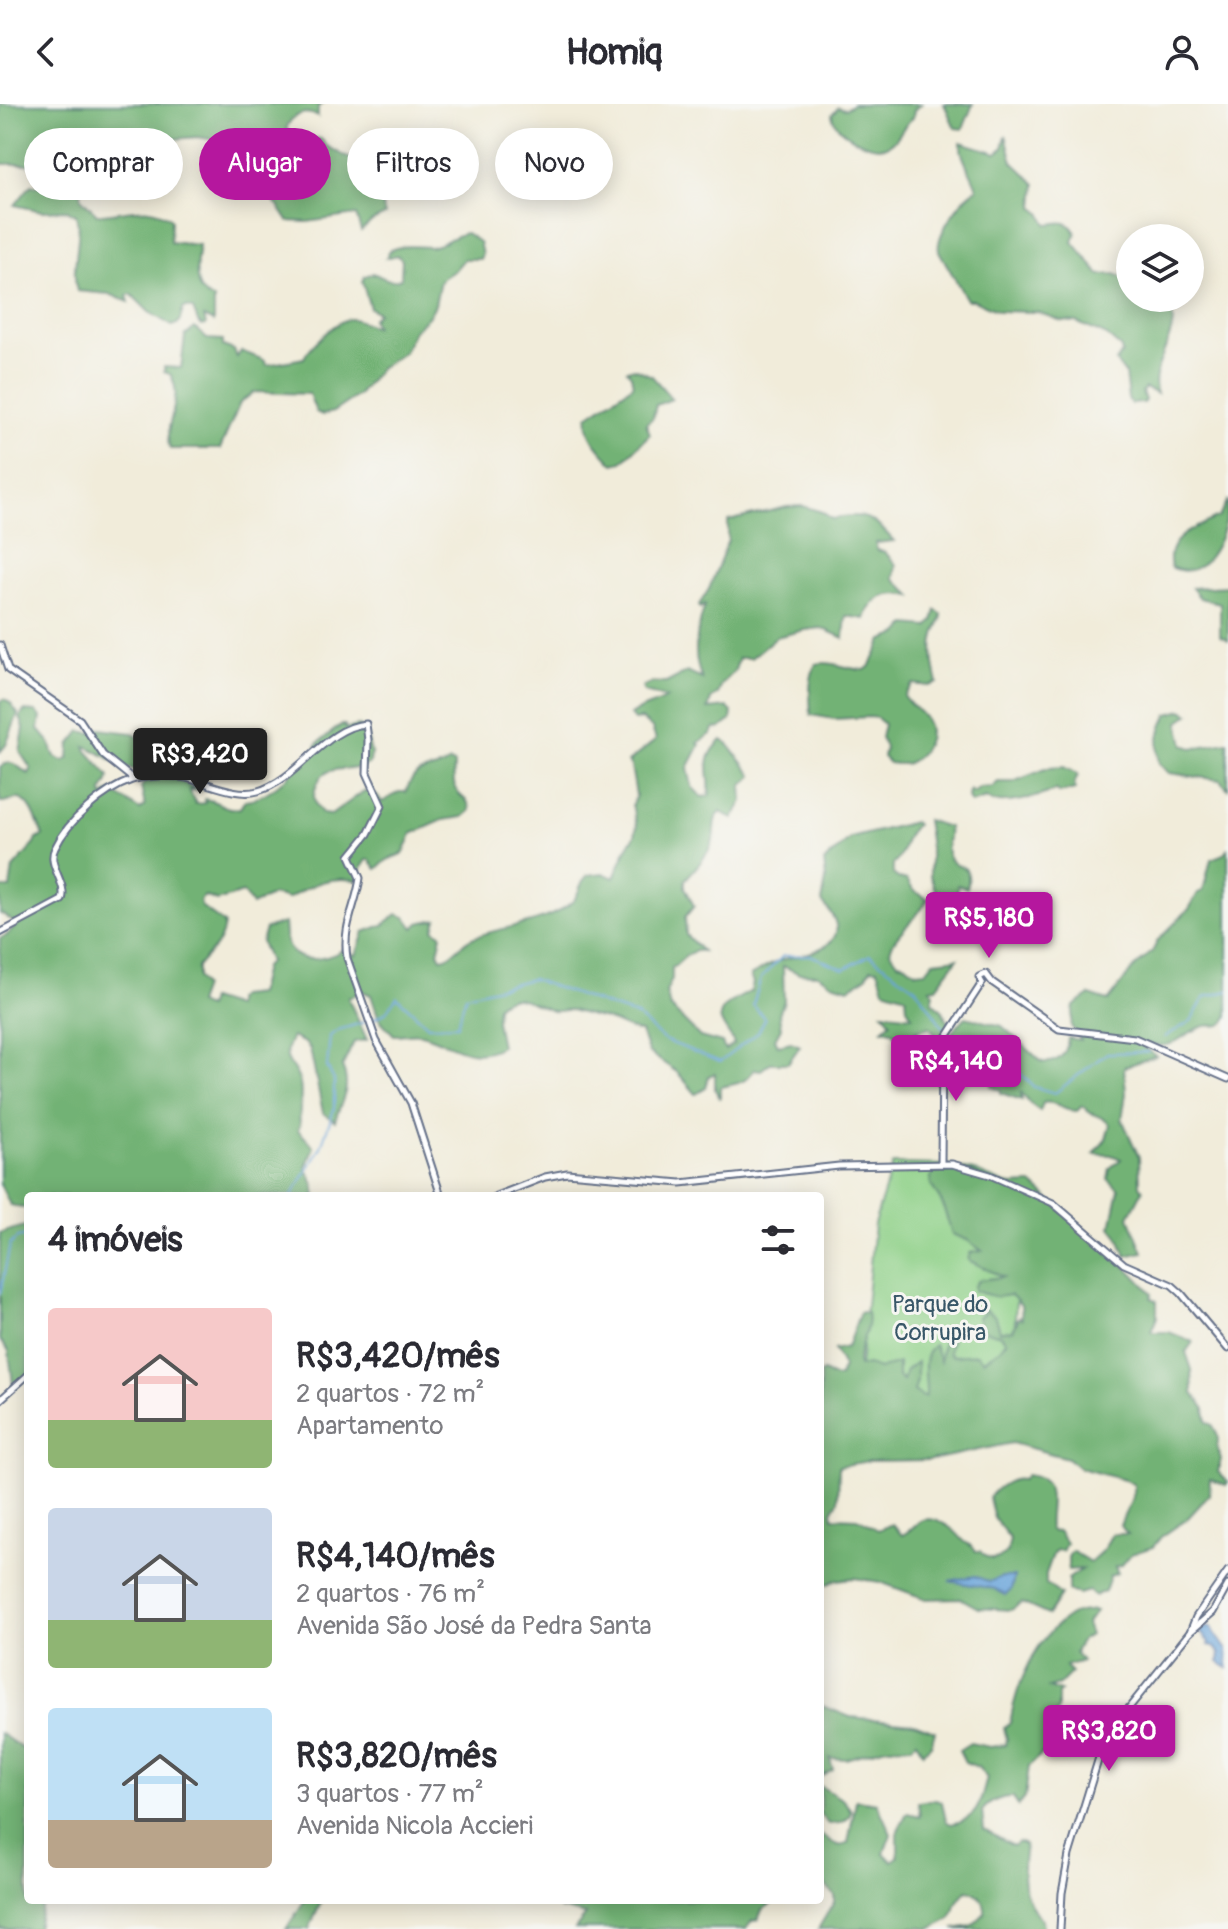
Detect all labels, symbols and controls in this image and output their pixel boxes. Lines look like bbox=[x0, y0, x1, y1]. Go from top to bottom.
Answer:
icon: back bbox=[24, 30, 68, 74]
text: Homiq bbox=[566, 30, 662, 75]
icon: person bbox=[1160, 30, 1204, 74]
chip: Comprar bbox=[24, 128, 183, 200]
chip: Alugar bbox=[199, 128, 331, 200]
chip: Filtros bbox=[347, 128, 479, 200]
chip: Novo bbox=[495, 128, 613, 200]
map controls bbox=[1116, 224, 1204, 312]
button: layers bbox=[1116, 224, 1204, 312]
pin: R$3,420 bbox=[126, 728, 274, 796]
text: R$3,420 bbox=[151, 738, 249, 770]
pin: R$5,180 bbox=[915, 892, 1063, 960]
text: R$5,180 bbox=[944, 902, 1034, 934]
pin: R$4,140 bbox=[882, 1035, 1030, 1103]
text: R$4,140 bbox=[909, 1045, 1003, 1077]
icon: filters bbox=[756, 1218, 800, 1262]
text: 4 imóveis bbox=[48, 1219, 182, 1262]
park label: Parque do Corrupira bbox=[892, 1290, 988, 1347]
text: R$3,420/mês bbox=[296, 1335, 499, 1378]
icon: home bbox=[112, 1340, 208, 1436]
text: 2 quartos · 72 m² bbox=[296, 1378, 484, 1410]
text: Apartamento bbox=[296, 1410, 443, 1442]
text: R$4,140/mês bbox=[296, 1535, 494, 1578]
icon: home bbox=[112, 1540, 208, 1636]
text: 2 quartos · 76 m² bbox=[296, 1578, 485, 1610]
text: Avenida São José da Pedra Santa bbox=[296, 1610, 652, 1642]
pin: R$3,820 bbox=[1035, 1705, 1183, 1773]
text: R$3,820 bbox=[1061, 1715, 1157, 1747]
text: R$3,820/mês bbox=[296, 1735, 497, 1778]
icon: home bbox=[112, 1740, 208, 1836]
text: 3 quartos · 77 m² bbox=[296, 1778, 484, 1810]
text: Avenida Nicola Accieri bbox=[296, 1810, 533, 1842]

